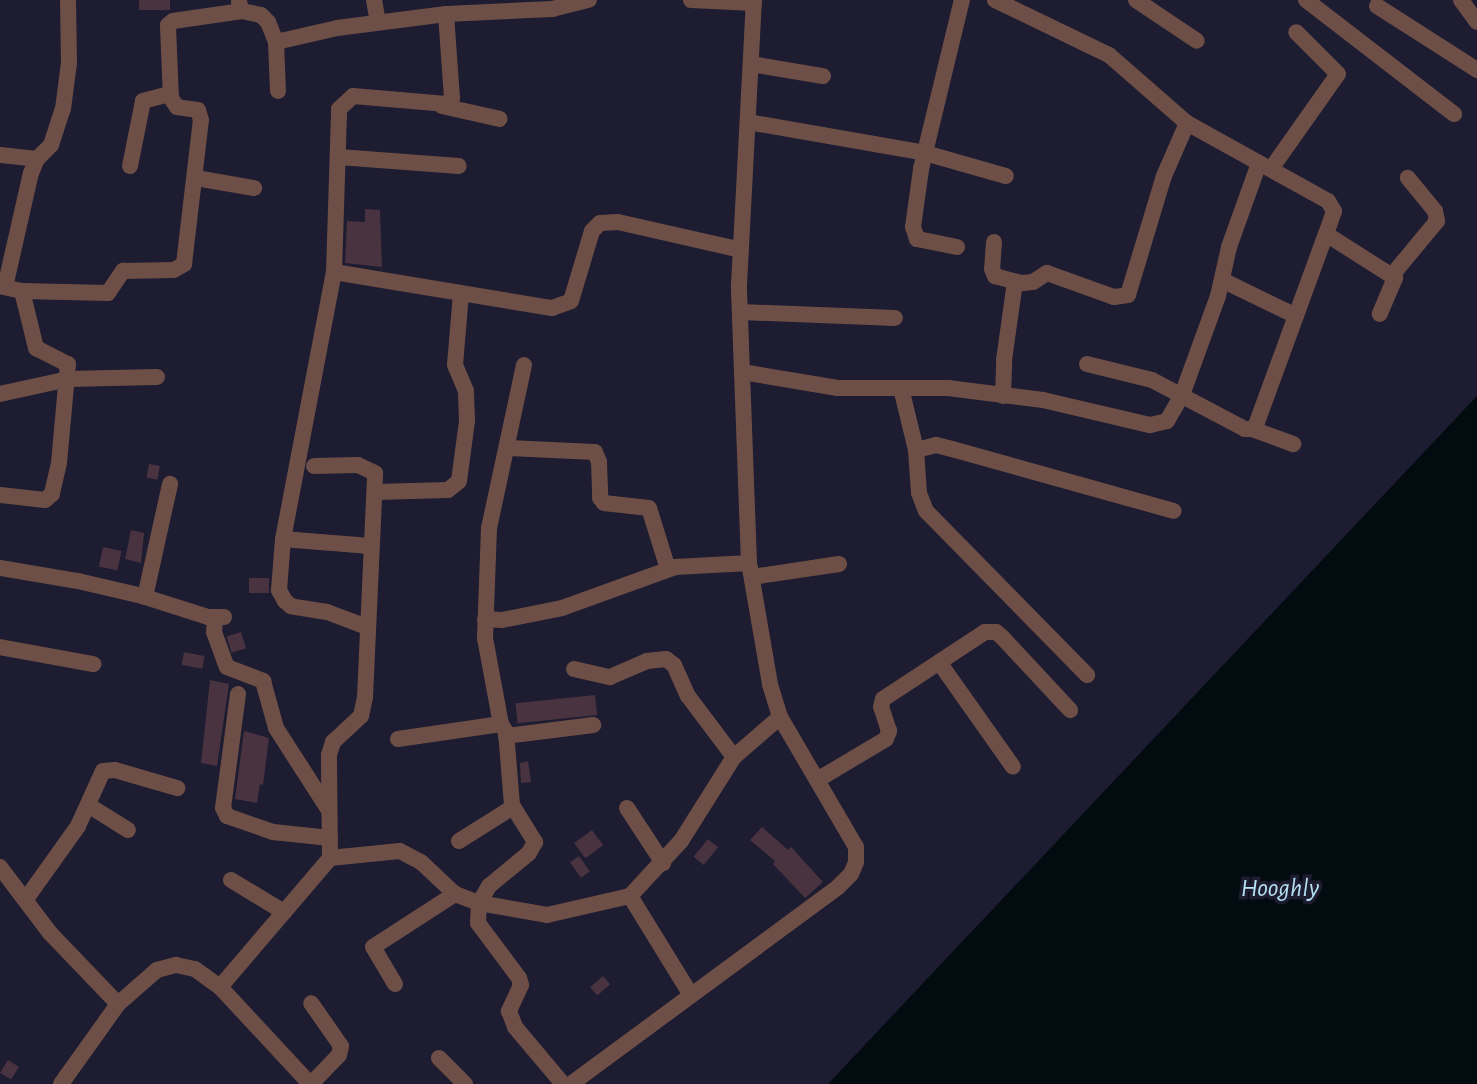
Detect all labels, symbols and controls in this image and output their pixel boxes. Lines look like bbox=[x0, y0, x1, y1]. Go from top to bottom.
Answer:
water label: Hooghly bbox=[1241, 873, 1319, 905]

